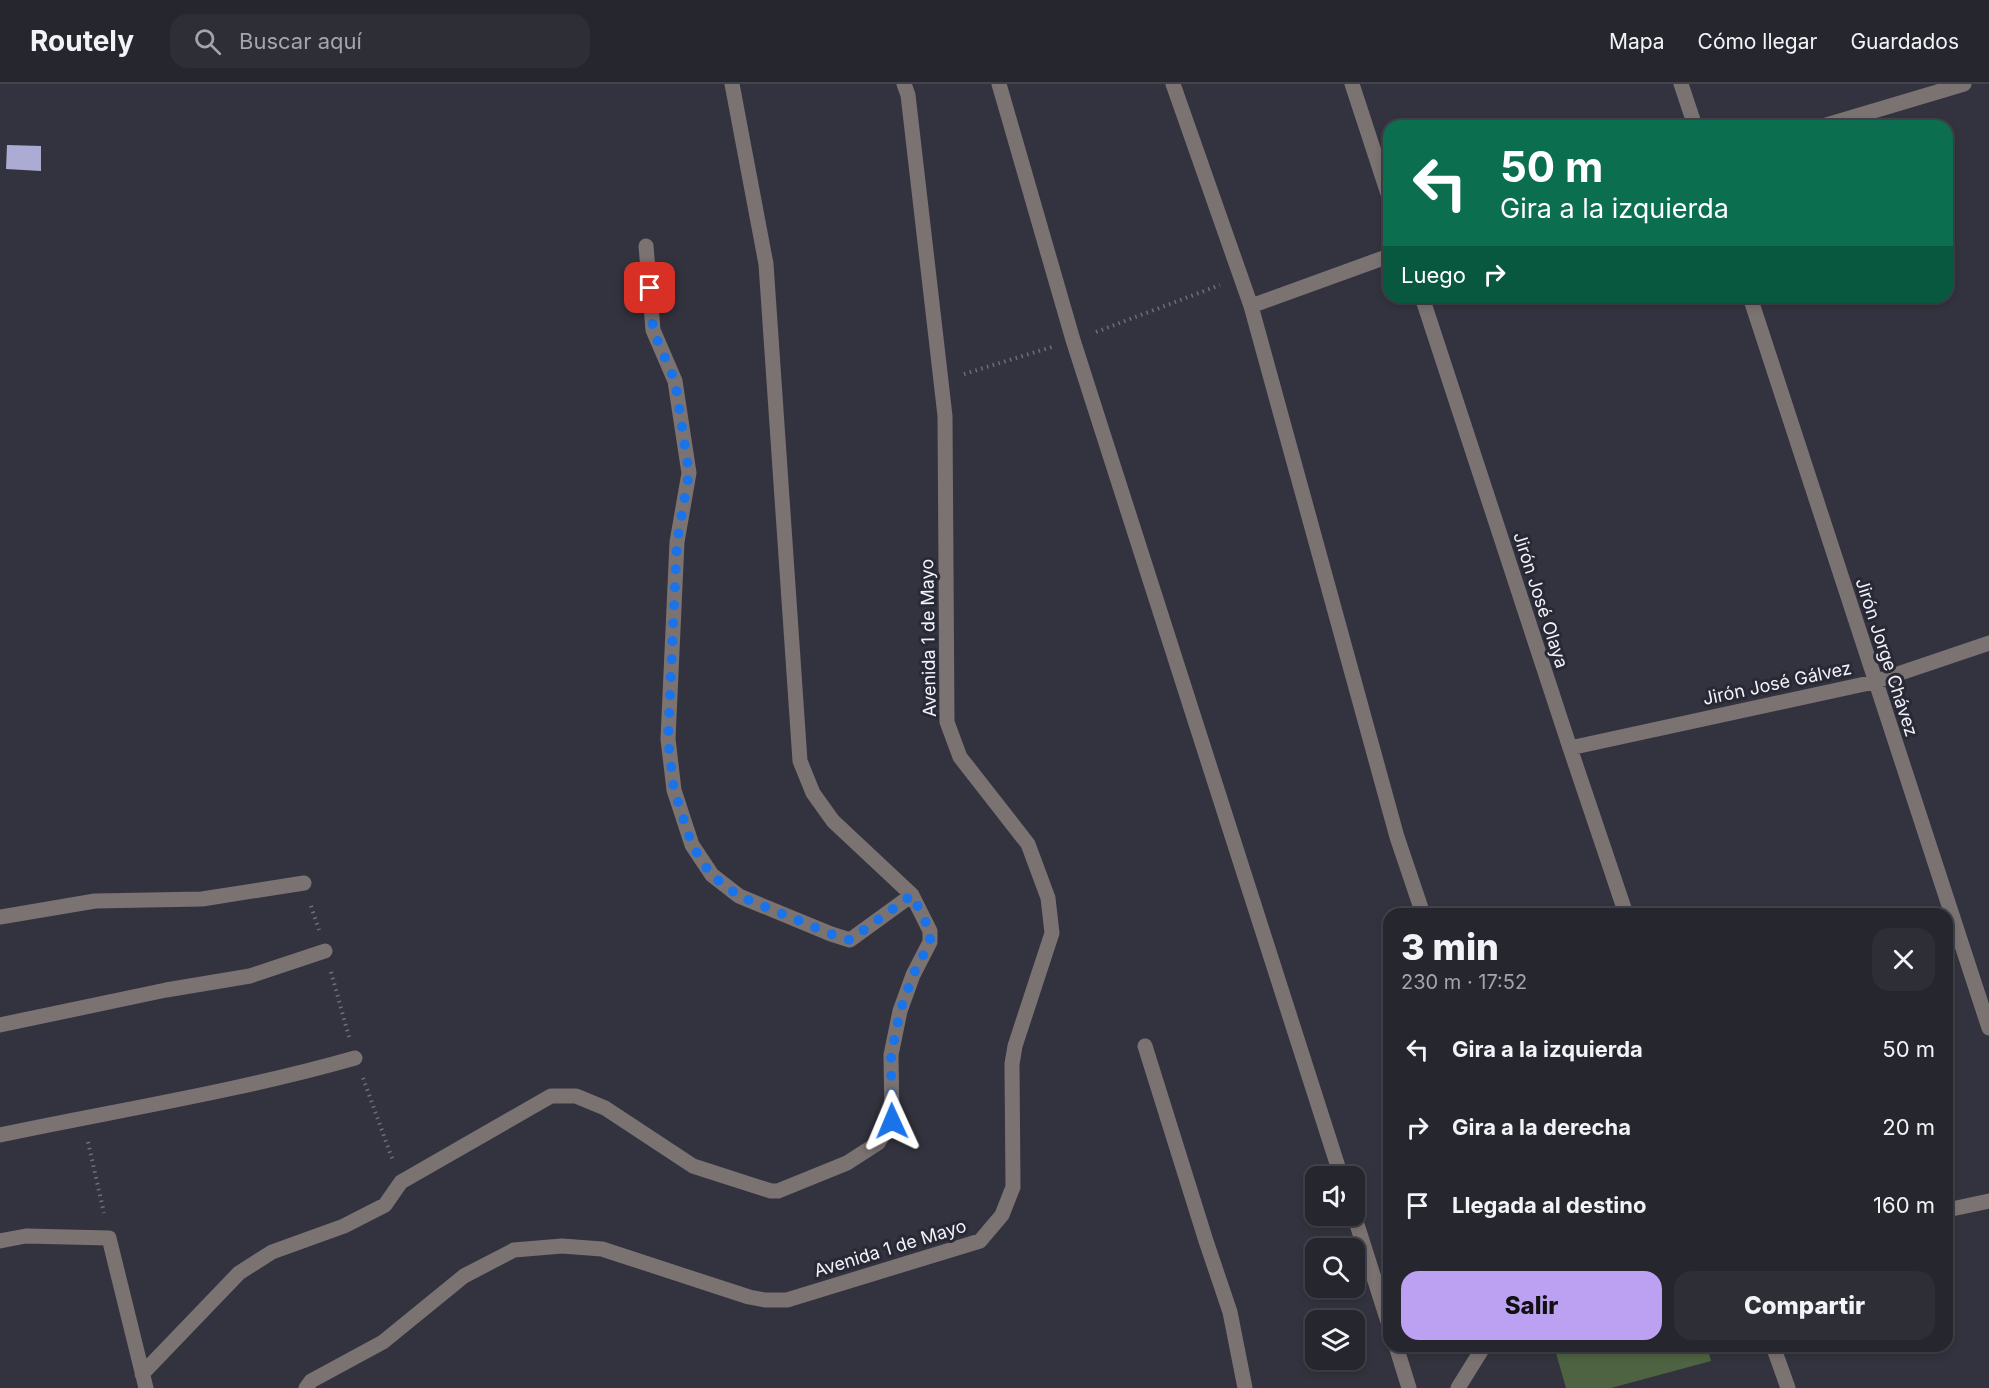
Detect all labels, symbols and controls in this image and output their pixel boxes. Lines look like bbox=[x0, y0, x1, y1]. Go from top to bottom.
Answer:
search box bbox=[170, 14, 590, 68]
text: Routely bbox=[30, 24, 134, 58]
icon: search bbox=[191, 25, 224, 58]
text: Buscar aquí bbox=[239, 28, 362, 54]
text: Mapa bbox=[1609, 29, 1665, 54]
text: Cómo llegar bbox=[1698, 29, 1817, 54]
text: Guardados bbox=[1850, 29, 1959, 54]
text: 50 m bbox=[1500, 141, 1603, 192]
icon: left bbox=[1401, 144, 1479, 222]
text: Gira a la izquierda bbox=[1500, 192, 1729, 225]
icon: right bbox=[1478, 258, 1511, 291]
pin bbox=[624, 262, 675, 313]
text: Luego bbox=[1401, 262, 1466, 288]
icon: arrive bbox=[633, 271, 666, 304]
street label: Jirón José Olaya bbox=[1509, 529, 1573, 671]
street label: Avenida 1 de Mayo bbox=[916, 559, 940, 717]
street label: Jirón Jorge Chávez bbox=[1851, 575, 1923, 739]
street label: Jirón José Gálvez bbox=[1701, 657, 1853, 709]
text: 3 min bbox=[1401, 925, 1499, 969]
button: close bbox=[1872, 928, 1935, 991]
text: 230 m · 17:52 bbox=[1401, 970, 1527, 994]
icon: left bbox=[1401, 1033, 1434, 1066]
text: Gira a la izquierda bbox=[1452, 1036, 1643, 1062]
text: 50 m bbox=[1882, 1036, 1935, 1062]
position arrow bbox=[860, 1089, 924, 1153]
icon: right bbox=[1401, 1111, 1434, 1144]
text: Gira a la derecha bbox=[1452, 1114, 1631, 1140]
text: 20 m bbox=[1882, 1114, 1935, 1140]
map controls bbox=[1305, 1166, 1365, 1370]
button: sound bbox=[1305, 1166, 1365, 1226]
icon: arrive bbox=[1401, 1189, 1434, 1222]
text: Llegada al destino bbox=[1452, 1192, 1646, 1218]
text: 160 m bbox=[1873, 1192, 1935, 1218]
street label: Avenida 1 de Mayo bbox=[811, 1215, 969, 1281]
button: search bbox=[1305, 1238, 1365, 1298]
button: Salir bbox=[1401, 1271, 1662, 1340]
button: Compartir bbox=[1674, 1271, 1935, 1340]
button: layers bbox=[1305, 1310, 1365, 1370]

